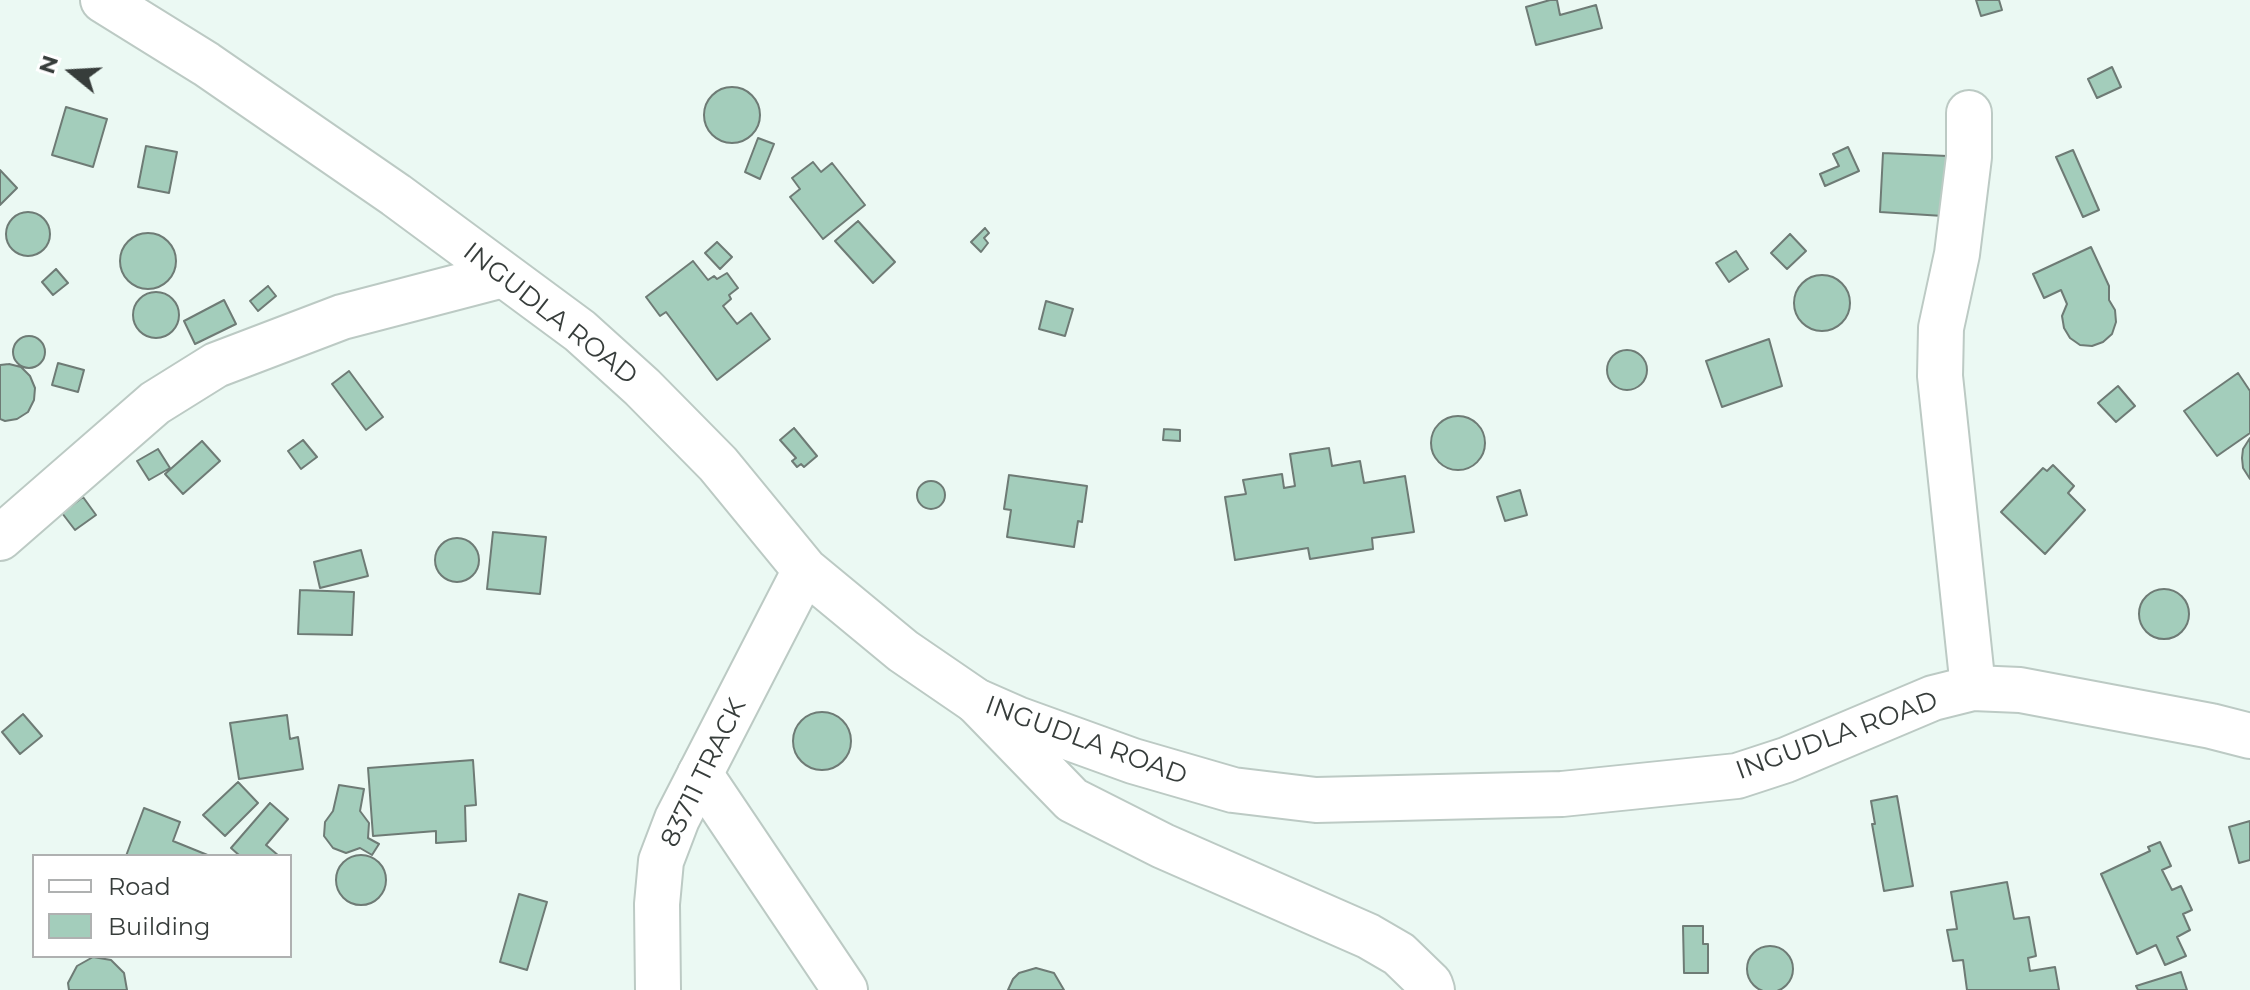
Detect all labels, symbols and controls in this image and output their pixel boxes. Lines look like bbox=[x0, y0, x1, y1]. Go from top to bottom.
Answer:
north arrow bbox=[32, 32, 112, 112]
text: N bbox=[33, 52, 64, 77]
street label: INGUDLA ROAD bbox=[457, 236, 643, 392]
street label: INGUDLA ROAD bbox=[1732, 685, 1942, 787]
street label: INGUDLA ROAD bbox=[981, 690, 1191, 792]
street label: 83711 TRACK bbox=[655, 694, 753, 852]
legend bbox=[32, 854, 292, 958]
text: Road bbox=[108, 872, 171, 901]
text: Building bbox=[108, 912, 211, 941]

